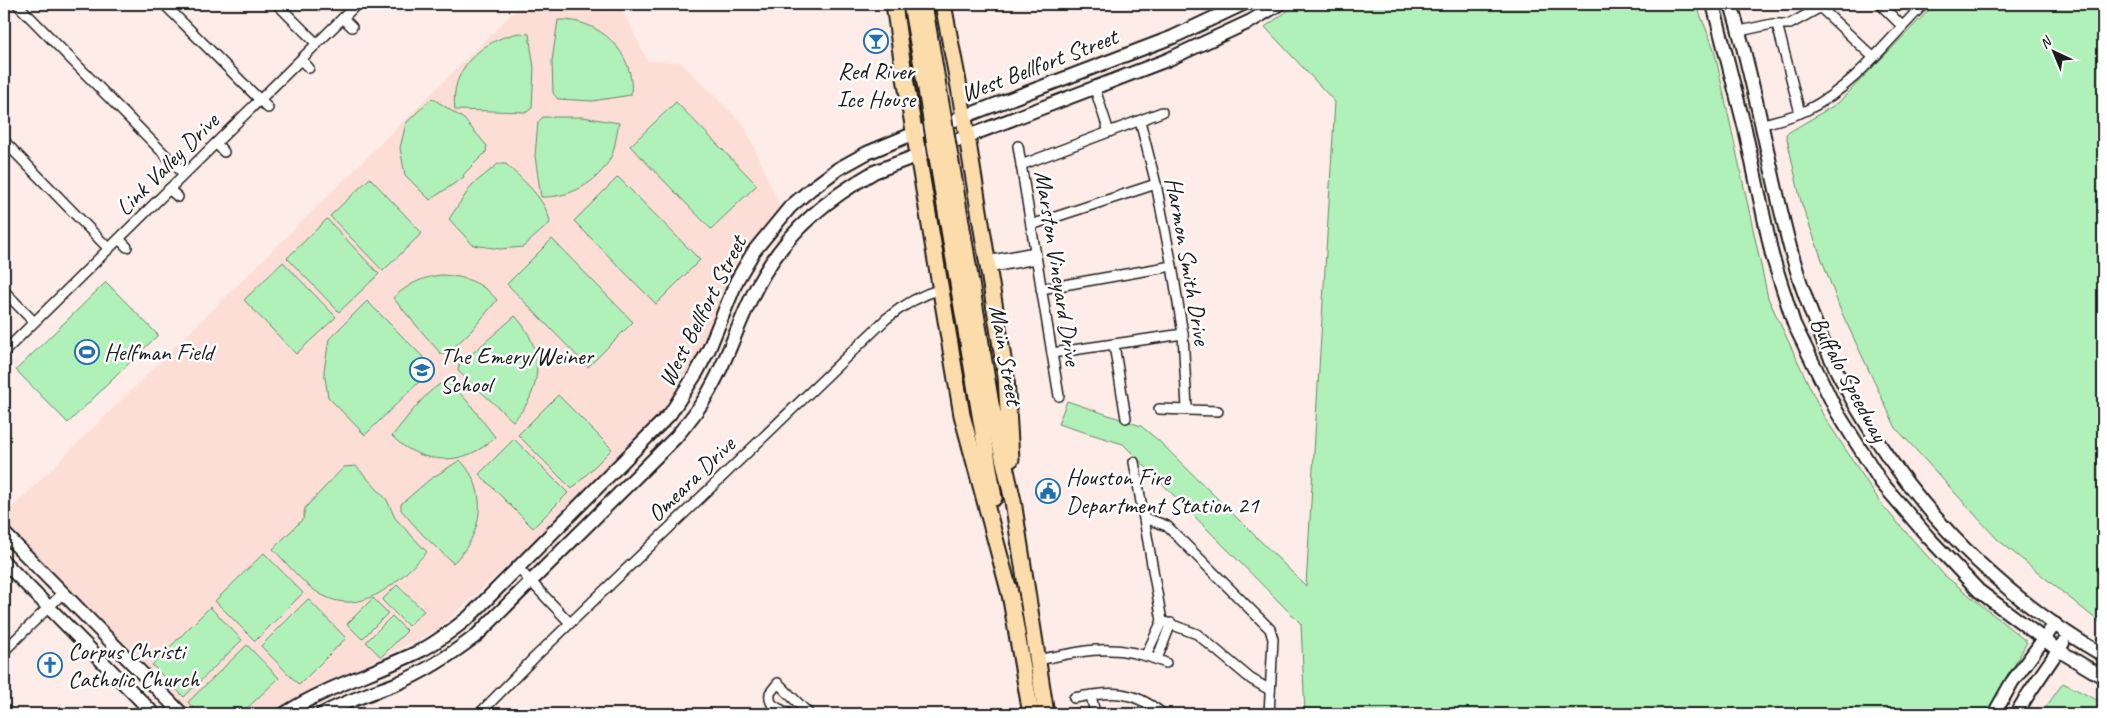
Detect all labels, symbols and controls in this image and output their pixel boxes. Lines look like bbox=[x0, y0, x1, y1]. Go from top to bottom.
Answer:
street label: West Bellfort Street bbox=[957, 21, 1123, 109]
bar icon: Red River Ice House bbox=[863, 28, 889, 54]
north arrow bbox=[2030, 28, 2080, 78]
text: N bbox=[2036, 32, 2056, 52]
place label: Red River Ice House bbox=[837, 56, 917, 114]
street label: Link Valley Drive bbox=[109, 105, 226, 222]
street label: Marston Vineyard Drive bbox=[1028, 168, 1089, 370]
street label: Harmon Smith Drive bbox=[1159, 175, 1218, 349]
street label: West Bellfort Street bbox=[651, 229, 754, 391]
street label: Main Street bbox=[982, 303, 1030, 409]
street label: Buffalo Speedway bbox=[1803, 311, 1895, 448]
place label: Helfman Field bbox=[104, 337, 217, 367]
sports icon: Helfman Field bbox=[74, 339, 100, 365]
place label: The Emery/Weiner School bbox=[440, 341, 596, 399]
school or university icon: The Emery/Weiner School bbox=[409, 357, 435, 383]
street label: Omeara Drive bbox=[641, 428, 743, 528]
place label: Houston Fire Department Station 21 bbox=[1066, 462, 1260, 520]
public building icon: Houston Fire Department Station 21 bbox=[1035, 478, 1061, 504]
place label: Corpus Christi Catholic Church bbox=[68, 636, 200, 694]
church icon: Corpus Christi Catholic Church bbox=[37, 652, 63, 678]

